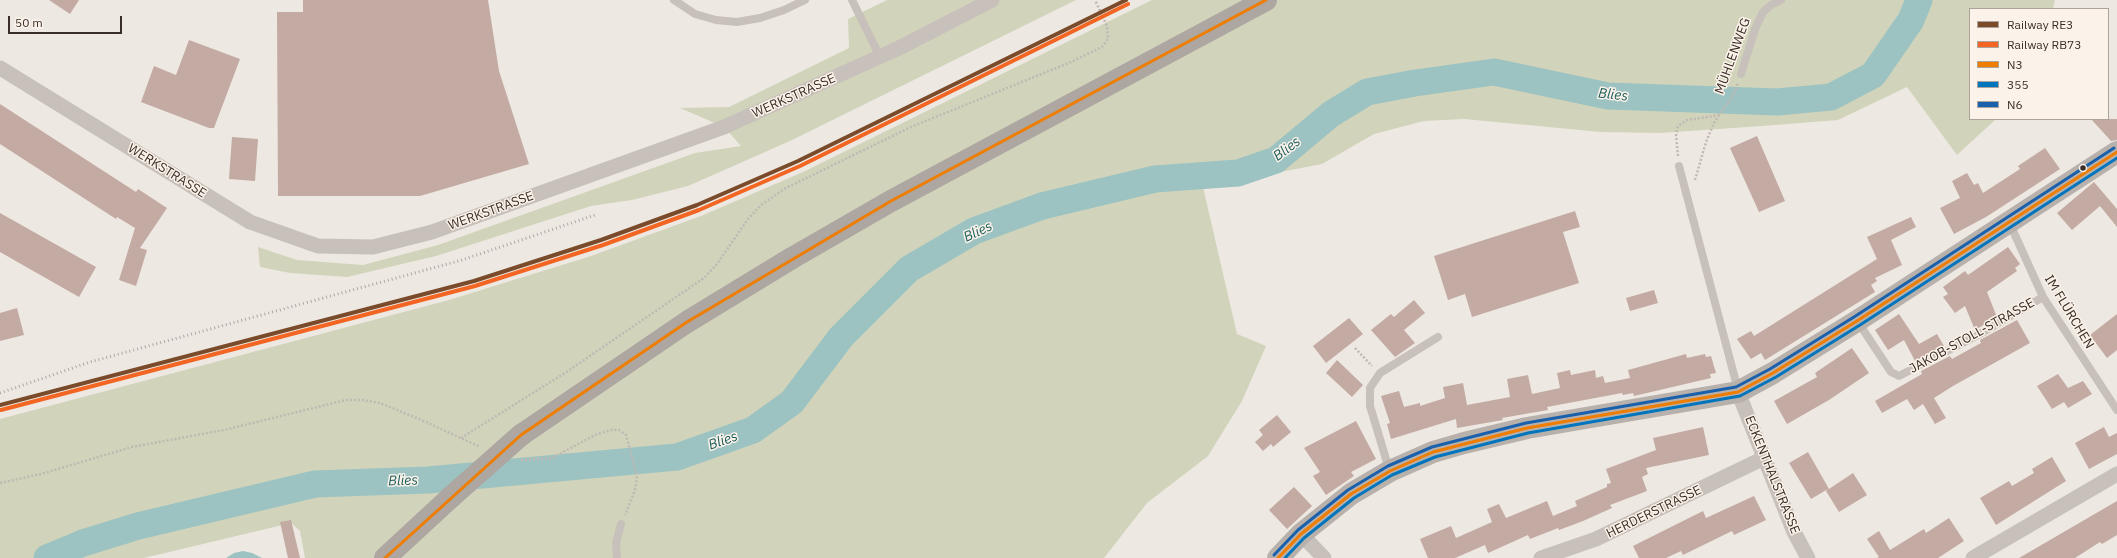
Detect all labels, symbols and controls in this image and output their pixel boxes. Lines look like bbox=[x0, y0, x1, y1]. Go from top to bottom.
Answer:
scale bar bbox=[10, 8, 124, 34]
legend bbox=[1969, 8, 2109, 120]
text: 50 m bbox=[15, 15, 43, 30]
street label: MÜHLENWEG bbox=[1712, 16, 1754, 96]
text: Railway RE3 bbox=[2007, 17, 2073, 32]
text: Railway RB73 bbox=[2007, 37, 2081, 52]
text: N3 bbox=[2007, 57, 2023, 72]
street label: WERKSTRASSE bbox=[750, 71, 838, 121]
text: 355 bbox=[2007, 77, 2029, 92]
water label: Blies bbox=[1597, 85, 1629, 105]
text: N6 bbox=[2007, 97, 2023, 112]
water label: Blies bbox=[1270, 133, 1304, 165]
street label: WERKSTRASSE bbox=[125, 141, 209, 201]
unlabelled marker bbox=[2078, 163, 2088, 173]
street label: WERKSTRASSE bbox=[446, 188, 536, 234]
water label: Blies bbox=[961, 218, 995, 246]
street label: IM FLÜRCHEN bbox=[2041, 272, 2097, 352]
street label: JAKOB-STOLL-STRASSE bbox=[1907, 295, 2037, 377]
street label: ECKENTHALSTRASSE bbox=[1741, 414, 1803, 536]
water label: Blies bbox=[706, 428, 740, 454]
water label: Blies bbox=[388, 472, 418, 490]
street label: HERDERSTRASSE bbox=[1604, 482, 1704, 542]

